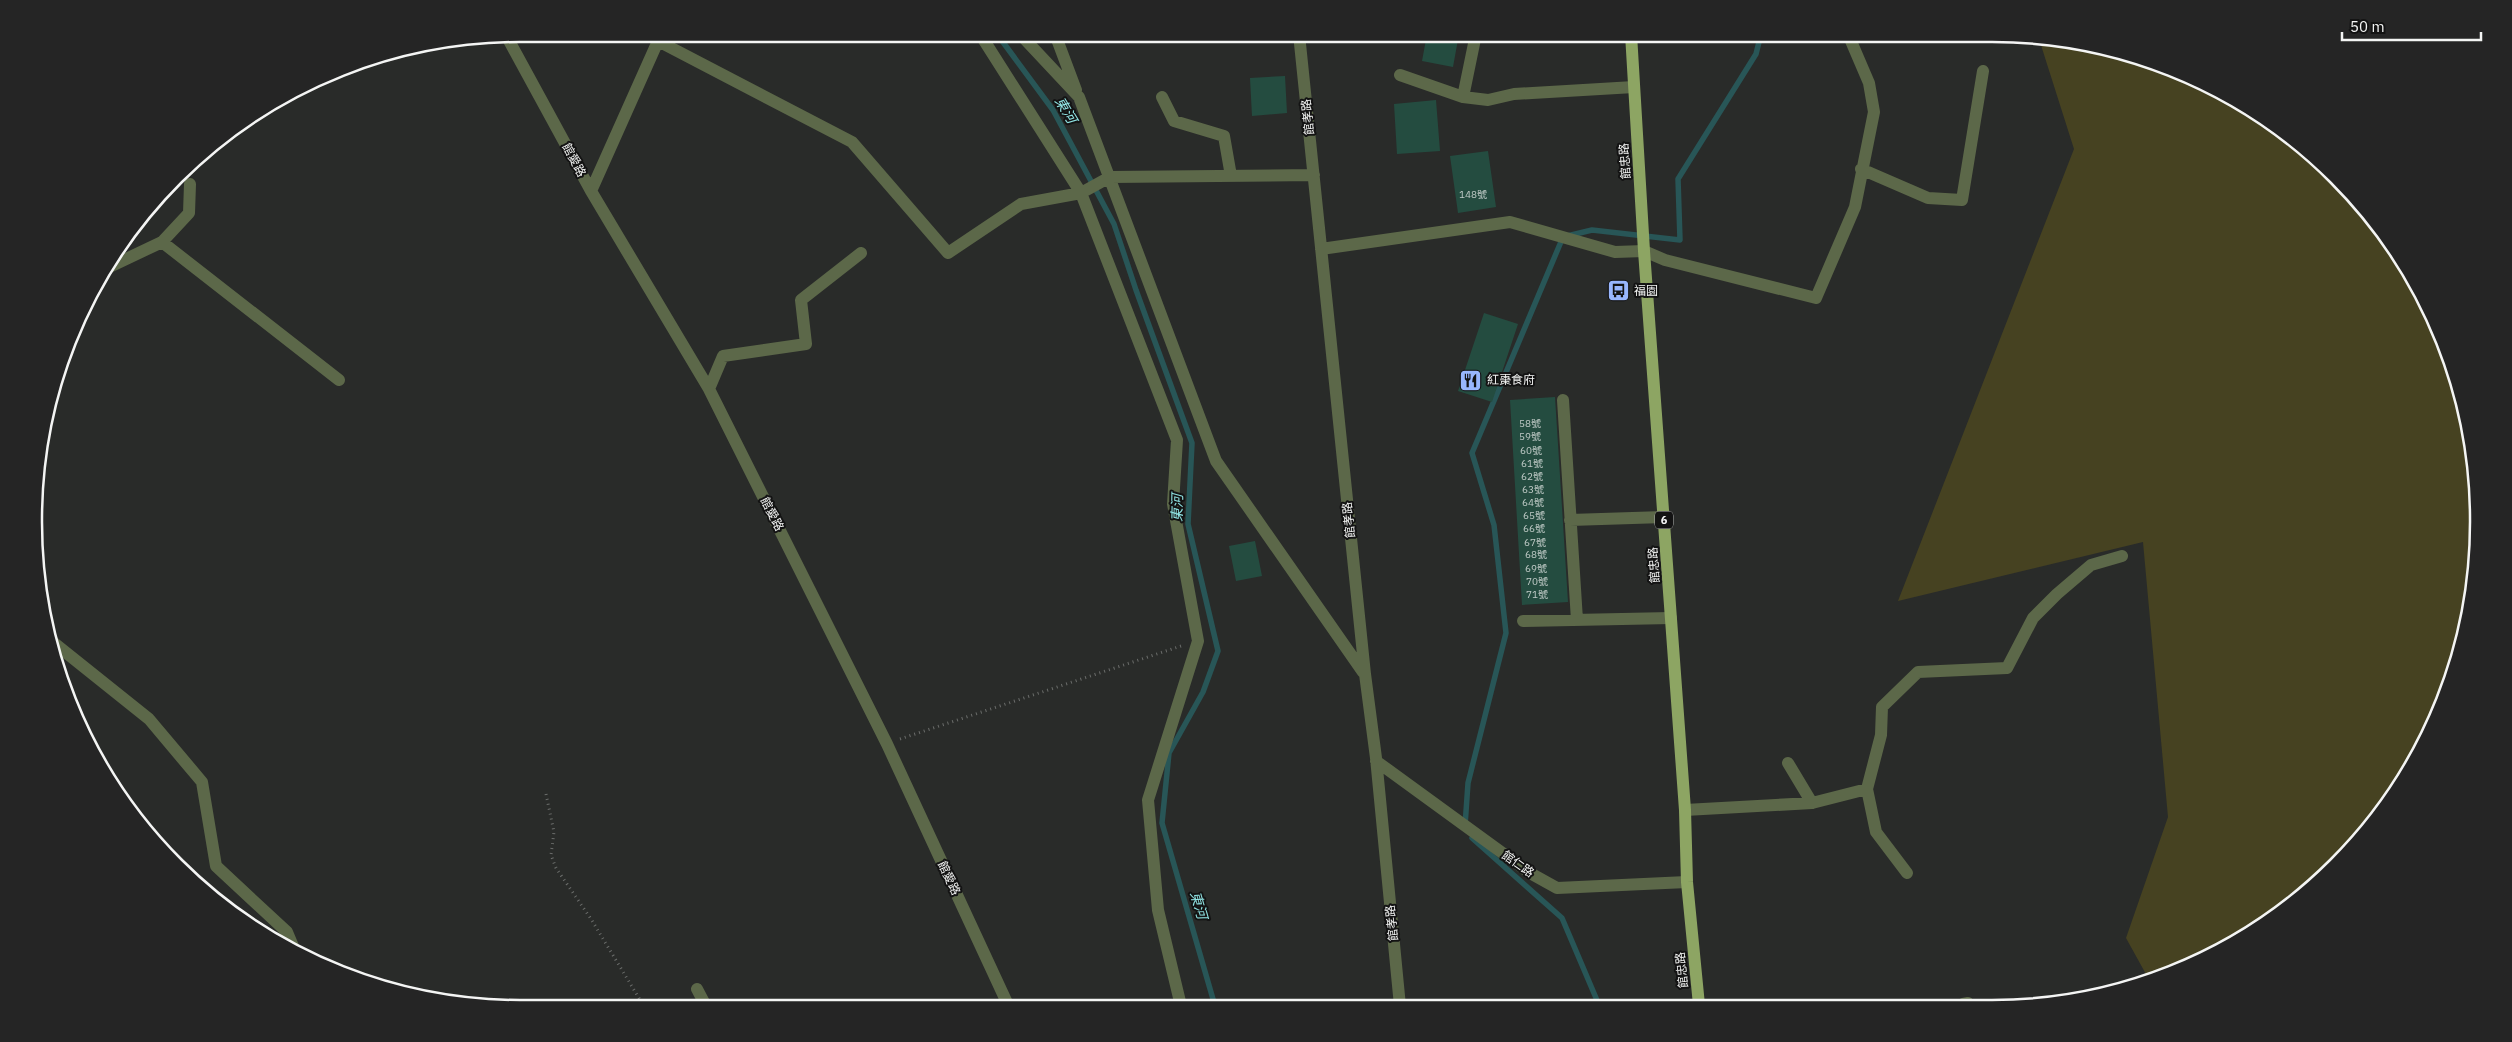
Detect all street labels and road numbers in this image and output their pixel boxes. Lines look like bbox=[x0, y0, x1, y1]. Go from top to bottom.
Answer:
street label: 館孝路 bbox=[1298, 98, 1317, 136]
street label: 館愛路 bbox=[559, 140, 590, 179]
street label: 館忠路 bbox=[1616, 143, 1633, 180]
street label: 館愛路 bbox=[758, 494, 787, 533]
street label: 館孝路 bbox=[1339, 501, 1358, 539]
road number: 6 bbox=[1655, 512, 1673, 528]
street label: 館忠路 bbox=[1645, 547, 1662, 584]
street label: 館仁路 bbox=[1499, 847, 1537, 880]
street label: 館愛路 bbox=[935, 858, 964, 897]
street label: 館孝路 bbox=[1382, 904, 1401, 942]
street label: 館忠路 bbox=[1672, 951, 1691, 989]

